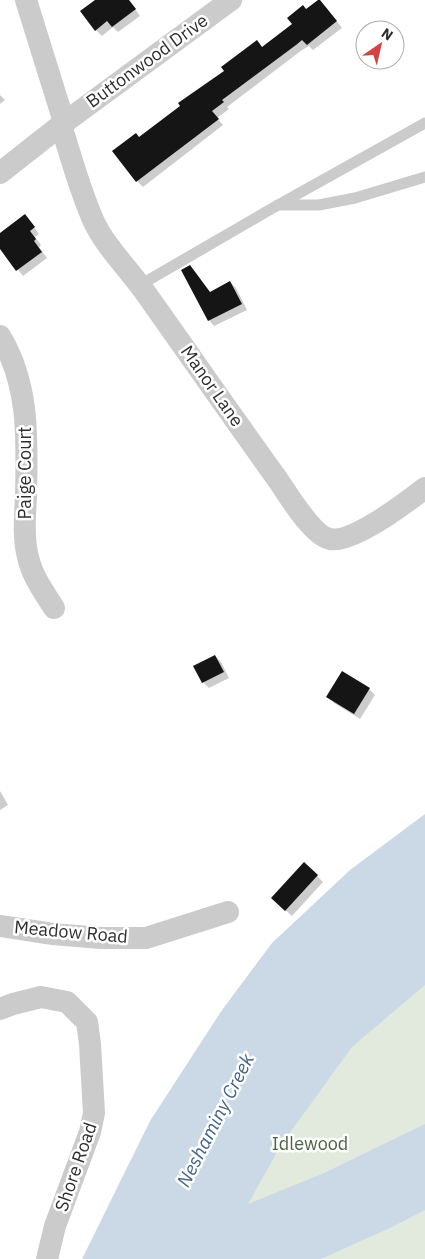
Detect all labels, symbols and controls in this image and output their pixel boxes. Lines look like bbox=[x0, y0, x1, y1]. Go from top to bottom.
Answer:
street label: Buttonwood Drive bbox=[81, 9, 212, 112]
north arrow bbox=[355, 20, 405, 70]
text: N bbox=[378, 24, 397, 45]
street label: Manor Lane bbox=[176, 341, 249, 431]
street label: Paige Court bbox=[13, 427, 36, 519]
street label: Meadow Road bbox=[13, 915, 129, 948]
water label: Neshaminy Creek bbox=[171, 1048, 259, 1191]
street label: Shore Road bbox=[50, 1119, 102, 1214]
park label: Idlewood bbox=[272, 1132, 348, 1155]

